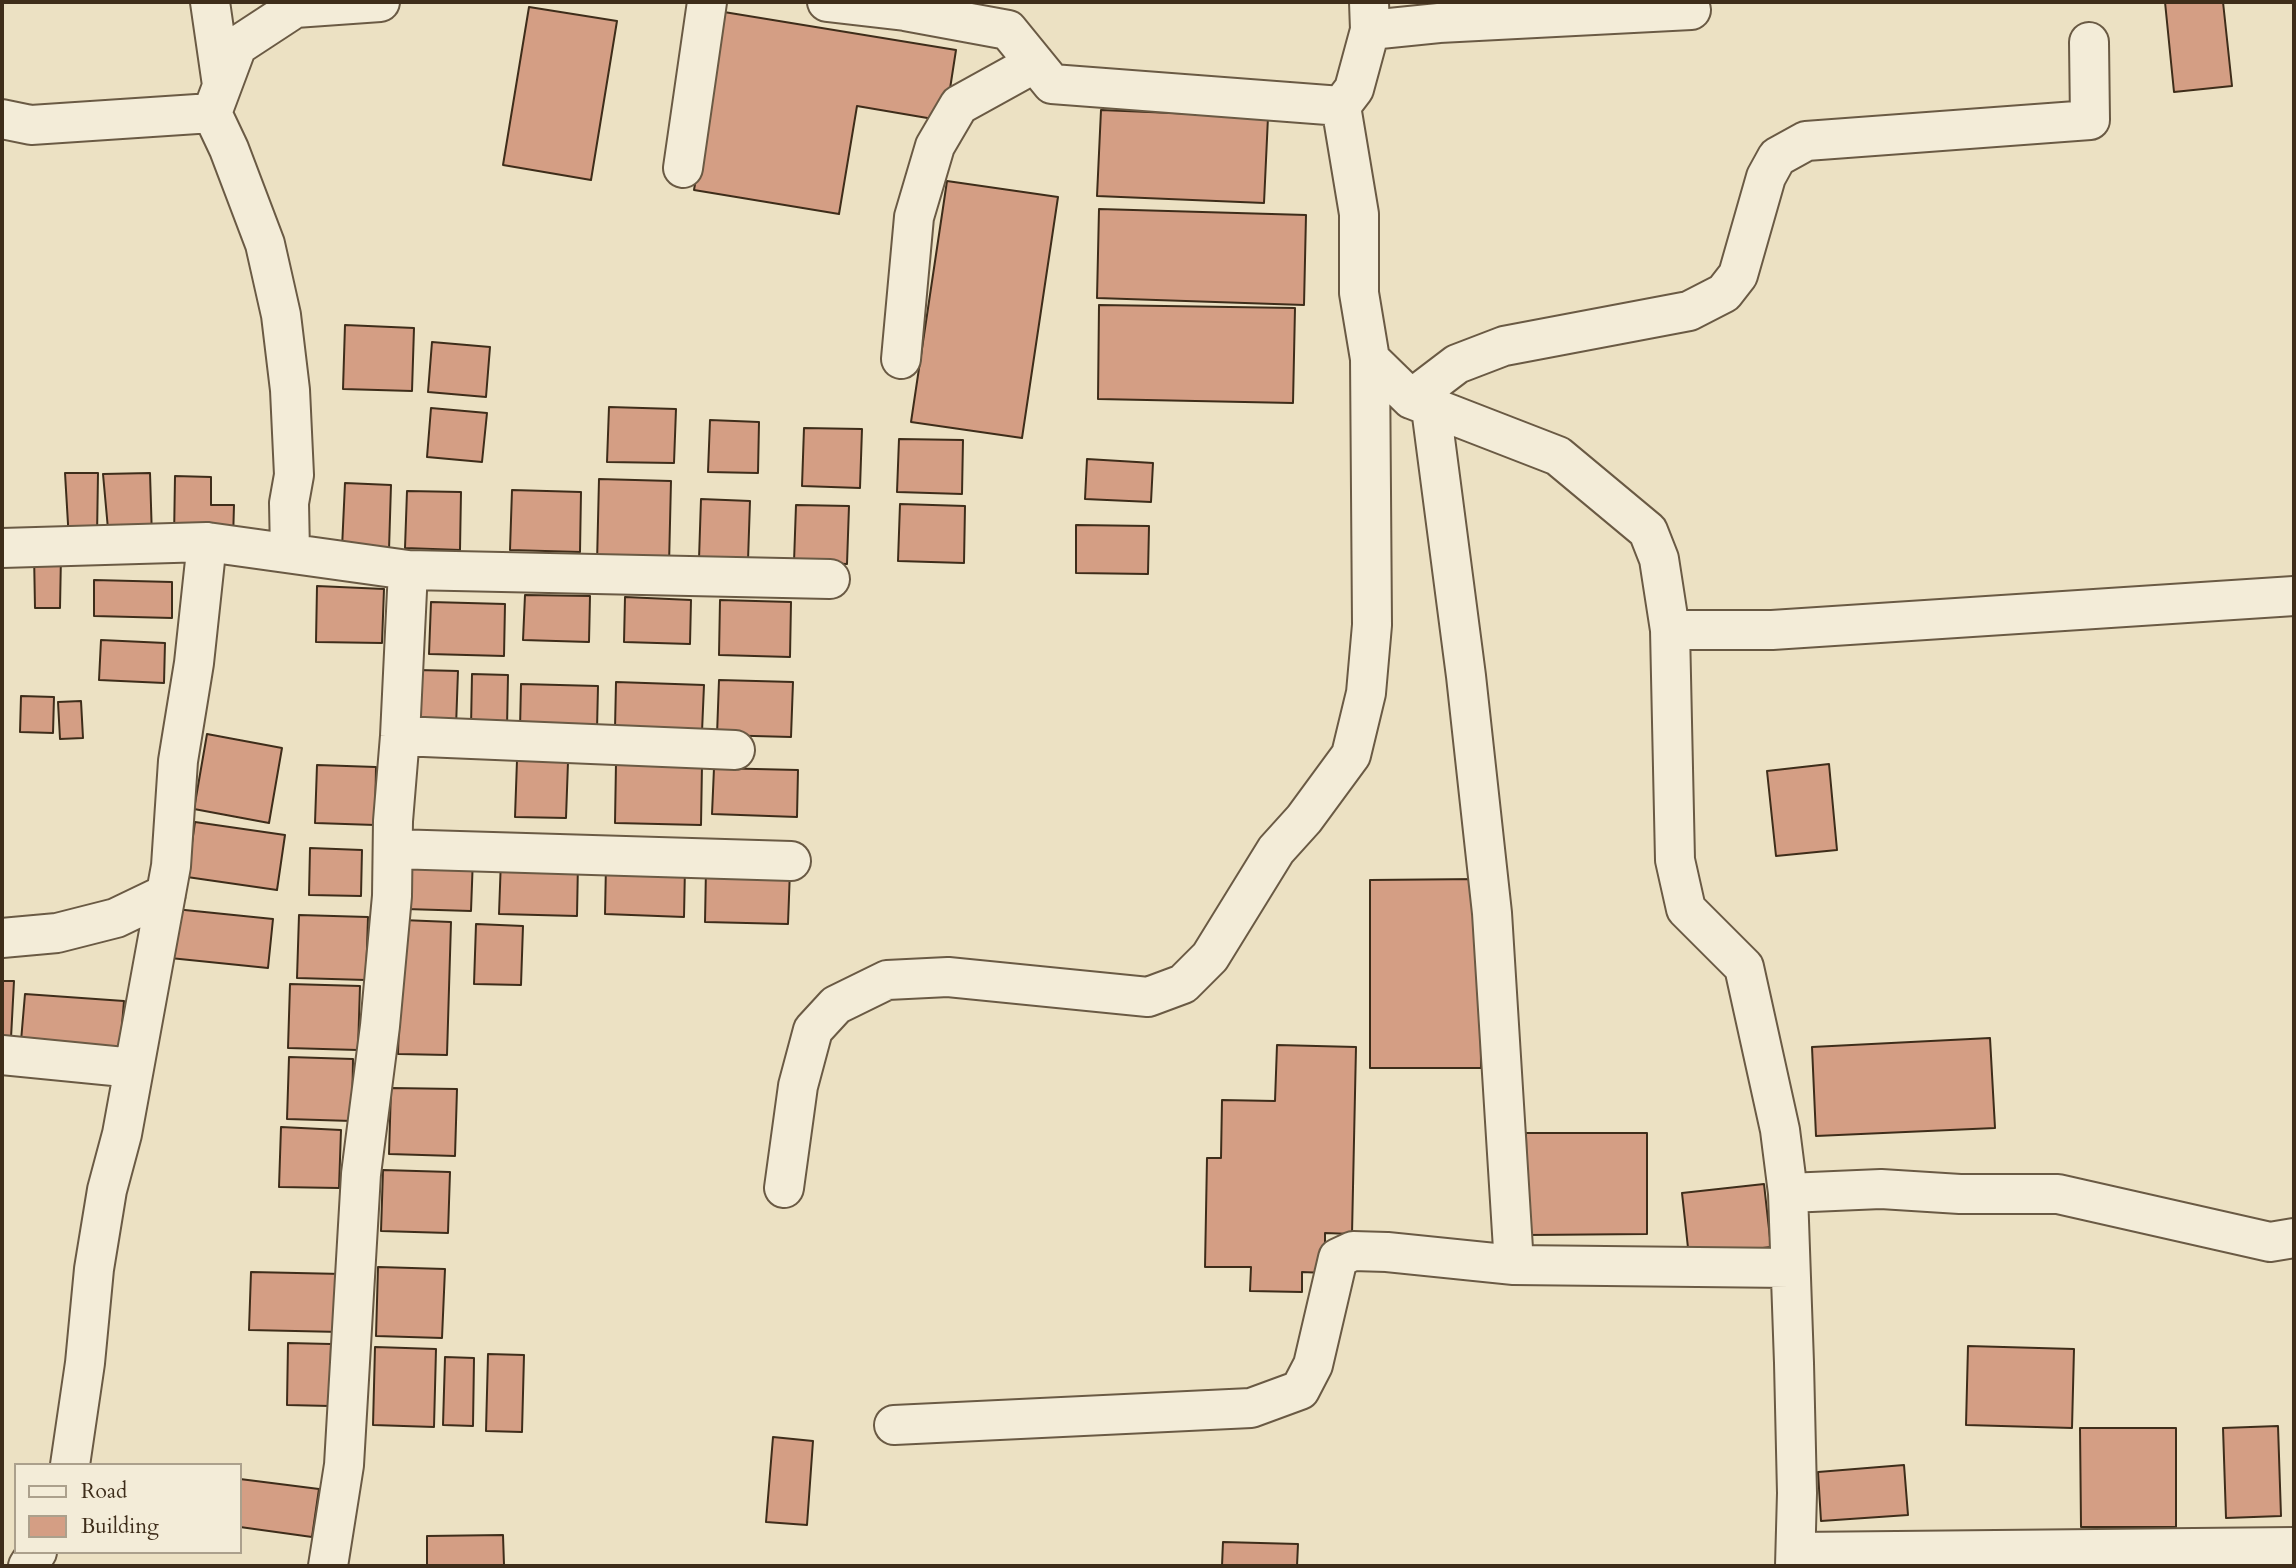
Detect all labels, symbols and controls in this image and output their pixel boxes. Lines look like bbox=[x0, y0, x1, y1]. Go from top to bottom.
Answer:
legend bbox=[14, 1463, 242, 1554]
text: Road bbox=[81, 1477, 127, 1506]
text: Building bbox=[81, 1512, 159, 1541]

